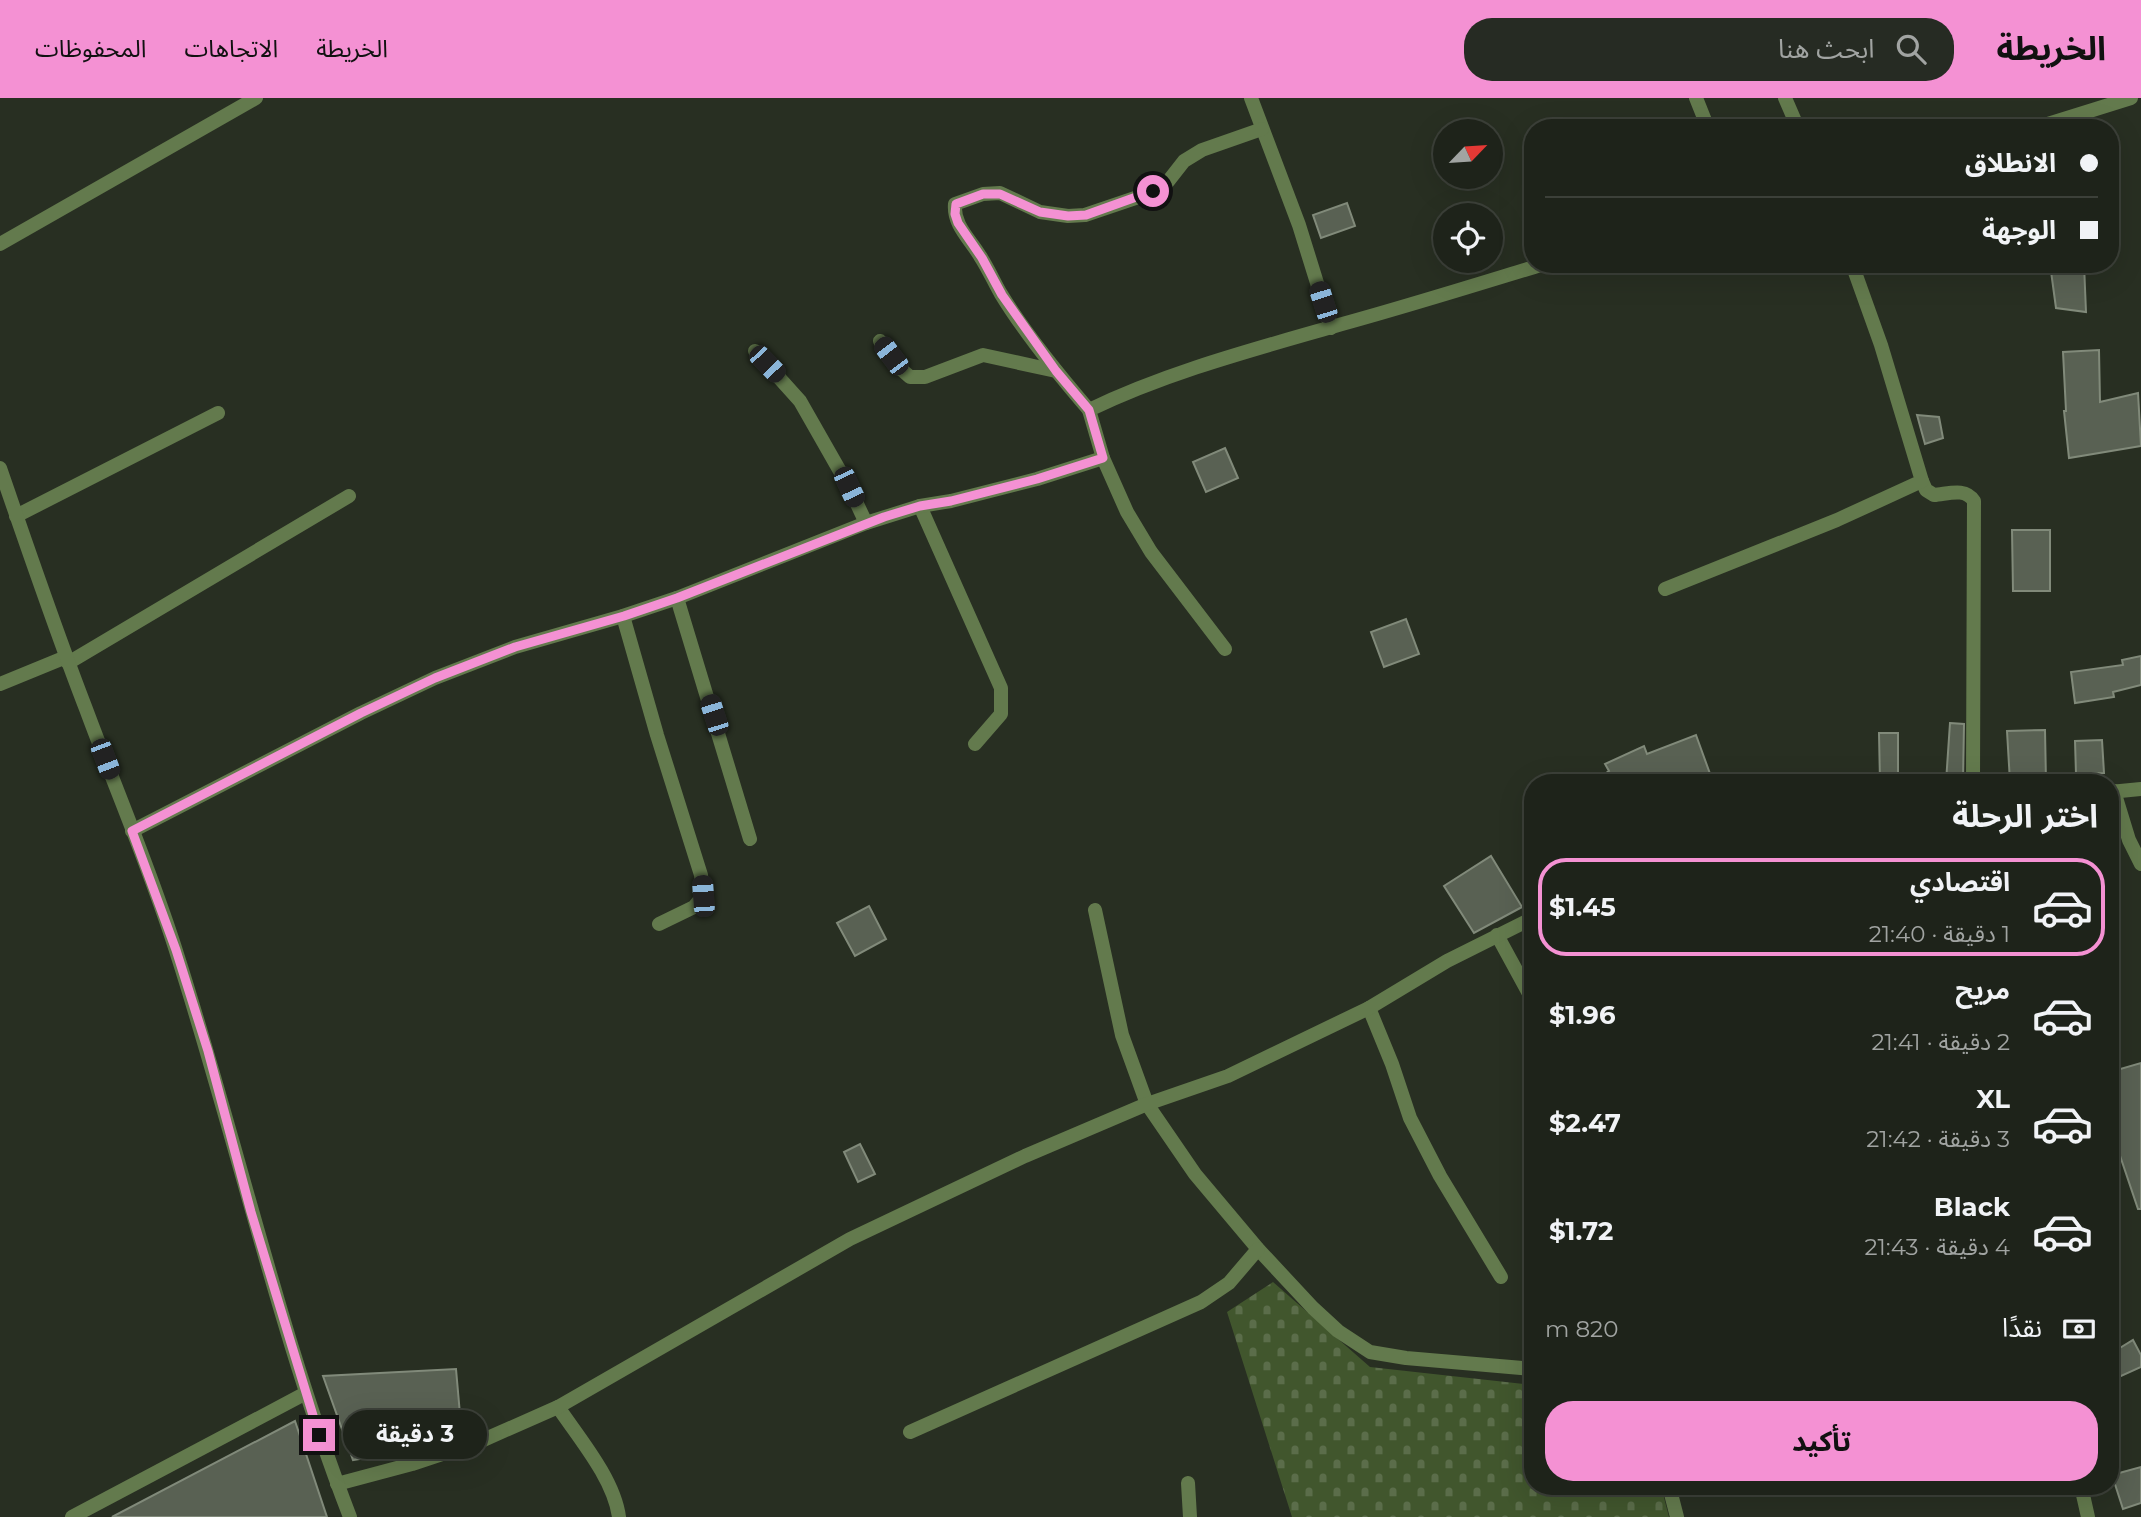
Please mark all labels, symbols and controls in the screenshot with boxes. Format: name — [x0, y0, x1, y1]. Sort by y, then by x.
search box — [1464, 18, 1954, 81]
text: الخريطة — [1996, 28, 2106, 68]
icon: search — [1892, 30, 1930, 68]
text: ابحث هنا — [1778, 33, 1874, 65]
text: المحفوظات — [35, 34, 146, 63]
text: الاتجاهات — [184, 34, 278, 63]
text: الخريطة — [316, 34, 388, 63]
north arrow — [1433, 119, 1503, 189]
map controls — [1433, 119, 1503, 273]
text: الانطلاق — [1965, 147, 2056, 179]
route start — [1137, 175, 1169, 207]
button: locate — [1433, 203, 1503, 273]
text: الوجهة — [1982, 214, 2056, 246]
car — [1307, 279, 1340, 325]
car — [870, 333, 913, 379]
car — [745, 342, 790, 386]
car — [831, 464, 868, 510]
car — [698, 692, 731, 738]
car — [88, 736, 123, 782]
text: اختر الرحلة — [1952, 796, 2098, 835]
text: اقتصادي — [1910, 866, 2010, 898]
car — [692, 874, 715, 918]
icon: car — [2031, 876, 2094, 939]
text: $1.45 — [1549, 891, 1616, 923]
text: 1 دقيقة · 21:40 — [1869, 920, 2010, 948]
text: مريح — [1955, 974, 2010, 1006]
icon: car — [2031, 984, 2094, 1047]
text: $1.96 — [1549, 999, 1615, 1031]
text: 2 دقيقة · 21:41 — [1871, 1028, 2010, 1056]
text: XL — [1976, 1083, 2010, 1115]
icon: car — [2031, 1092, 2094, 1155]
text: $2.47 — [1549, 1107, 1621, 1139]
text: 3 دقيقة · 21:42 — [1866, 1125, 2010, 1153]
text: Black — [1934, 1191, 2010, 1223]
icon: car — [2031, 1200, 2094, 1263]
text: $1.72 — [1549, 1215, 1613, 1247]
text: 4 دقيقة · 21:43 — [1864, 1233, 2010, 1261]
icon: cash — [2060, 1310, 2098, 1348]
text: نقدًا — [2002, 1312, 2042, 1344]
text: 820 m — [1545, 1315, 1618, 1343]
button: تأكيد — [1545, 1401, 2098, 1481]
callout: 3 دقيقة — [344, 1410, 487, 1460]
route end — [303, 1419, 335, 1451]
text: 3 دقيقة — [376, 1420, 454, 1448]

